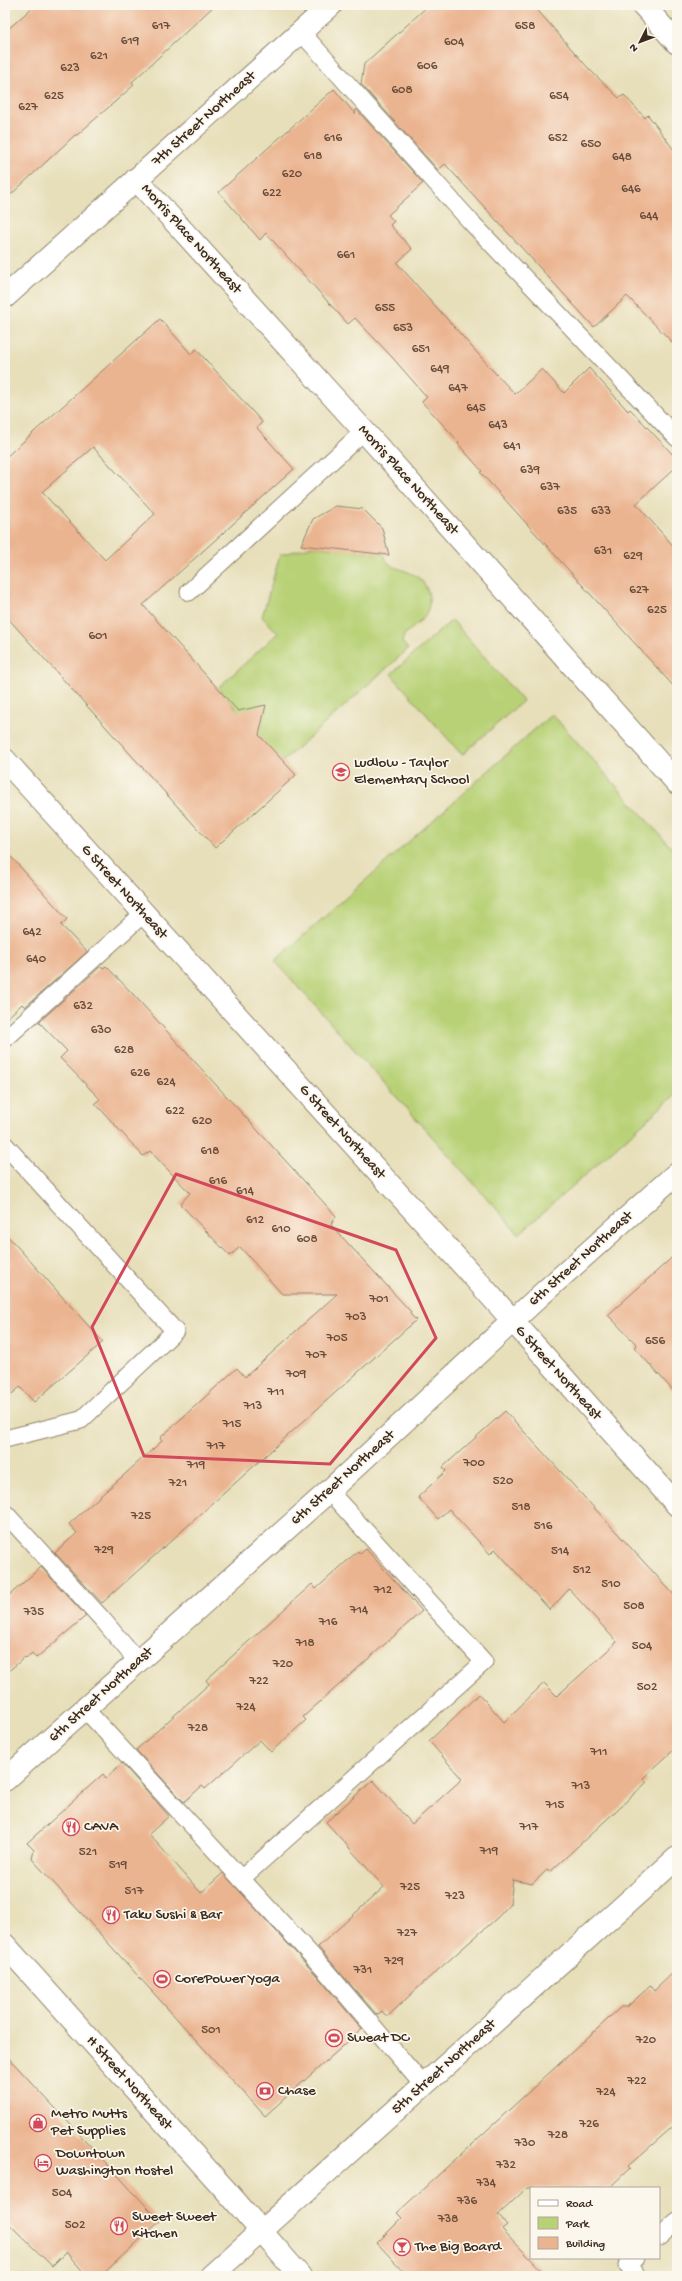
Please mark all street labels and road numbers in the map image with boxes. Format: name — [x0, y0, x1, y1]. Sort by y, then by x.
street label: 7th Street Northeast — [147, 66, 261, 171]
street label: Morris Place Northeast — [137, 180, 247, 299]
street label: Morris Place Northeast — [354, 421, 464, 540]
street label: G Street Northeast — [77, 841, 173, 945]
street label: G Street Northeast — [295, 1081, 391, 1185]
street label: 6th Street Northeast — [525, 1206, 638, 1310]
street label: G Street Northeast — [511, 1322, 607, 1426]
street label: 6th Street Northeast — [287, 1425, 400, 1529]
street label: 6th Street Northeast — [45, 1642, 158, 1746]
street label: 5th Street Northeast — [388, 2014, 501, 2119]
street label: H Street Northeast — [82, 2032, 177, 2135]

